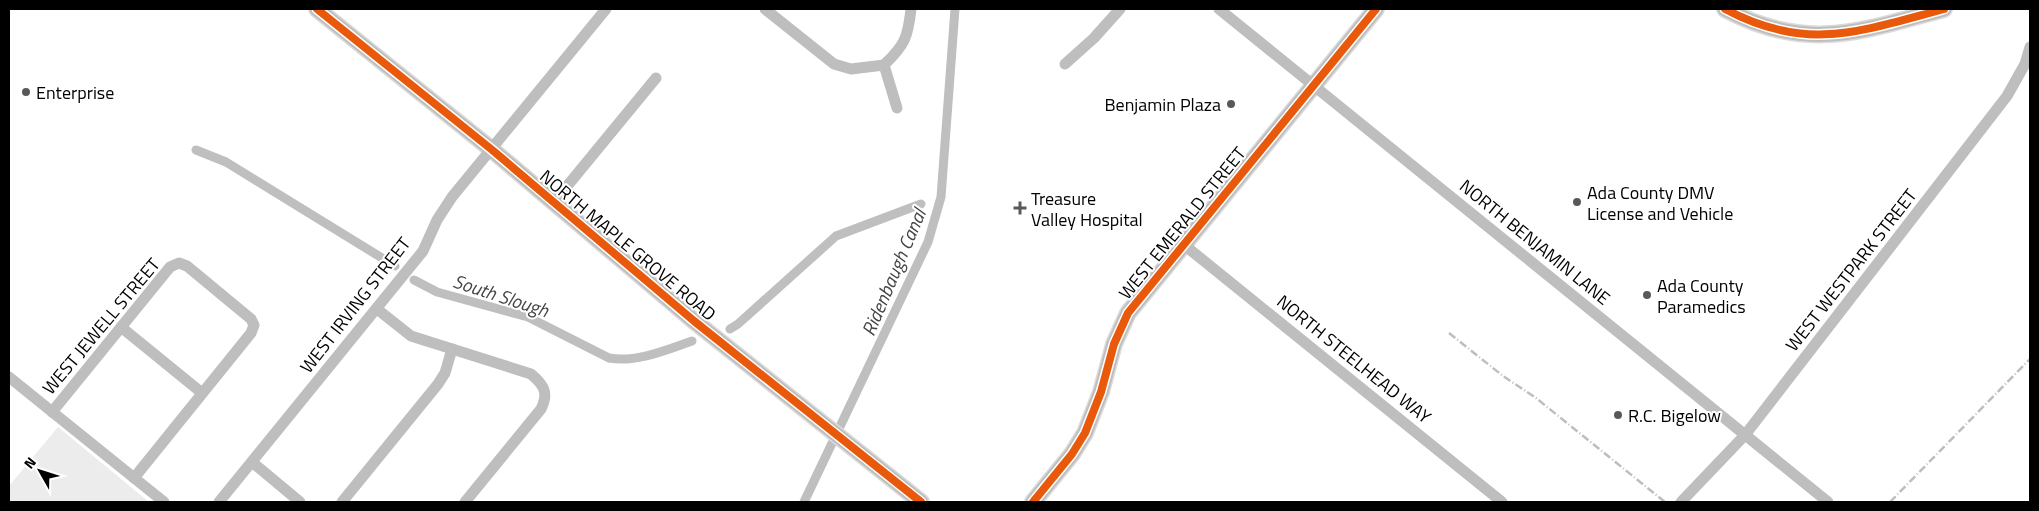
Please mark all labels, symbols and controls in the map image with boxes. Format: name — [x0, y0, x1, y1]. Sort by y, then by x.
place label: Enterprise — [36, 79, 114, 106]
marker: Enterprise — [20, 86, 32, 98]
place label: Benjamin Plaza — [1105, 91, 1221, 118]
marker: Benjamin Plaza — [1225, 98, 1237, 110]
street label: WEST EMERALD STREET — [1112, 140, 1252, 305]
street label: NORTH MAPLE GROVE ROAD — [534, 163, 722, 327]
street label: NORTH BENJAMIN LANE — [1454, 173, 1616, 311]
place label: Ada County DMV License and Vehicle — [1587, 179, 1733, 227]
street label: WEST WESTPARK STREET — [1779, 183, 1924, 357]
place label: Treasure Valley Hospital — [1031, 185, 1143, 233]
marker: Ada County DMV License and Vehicle — [1571, 196, 1583, 208]
marker: Treasure Valley Hospital — [1013, 201, 1027, 215]
water label: Ridenbaugh Canal — [853, 202, 934, 340]
street label: WEST IRVING STREET — [293, 231, 417, 379]
street label: WEST JEWELL STREET — [36, 251, 167, 400]
water label: South Slough — [450, 266, 553, 324]
place label: Ada County Paramedics — [1657, 272, 1746, 320]
street label: NORTH STEELHEAD WAY — [1271, 288, 1437, 430]
marker: Ada County Paramedics — [1641, 289, 1653, 301]
place label: R.C. Bigelow — [1628, 402, 1721, 429]
marker: R.C. Bigelow — [1612, 409, 1624, 421]
north arrow — [15, 446, 65, 496]
text: N — [18, 452, 41, 473]

